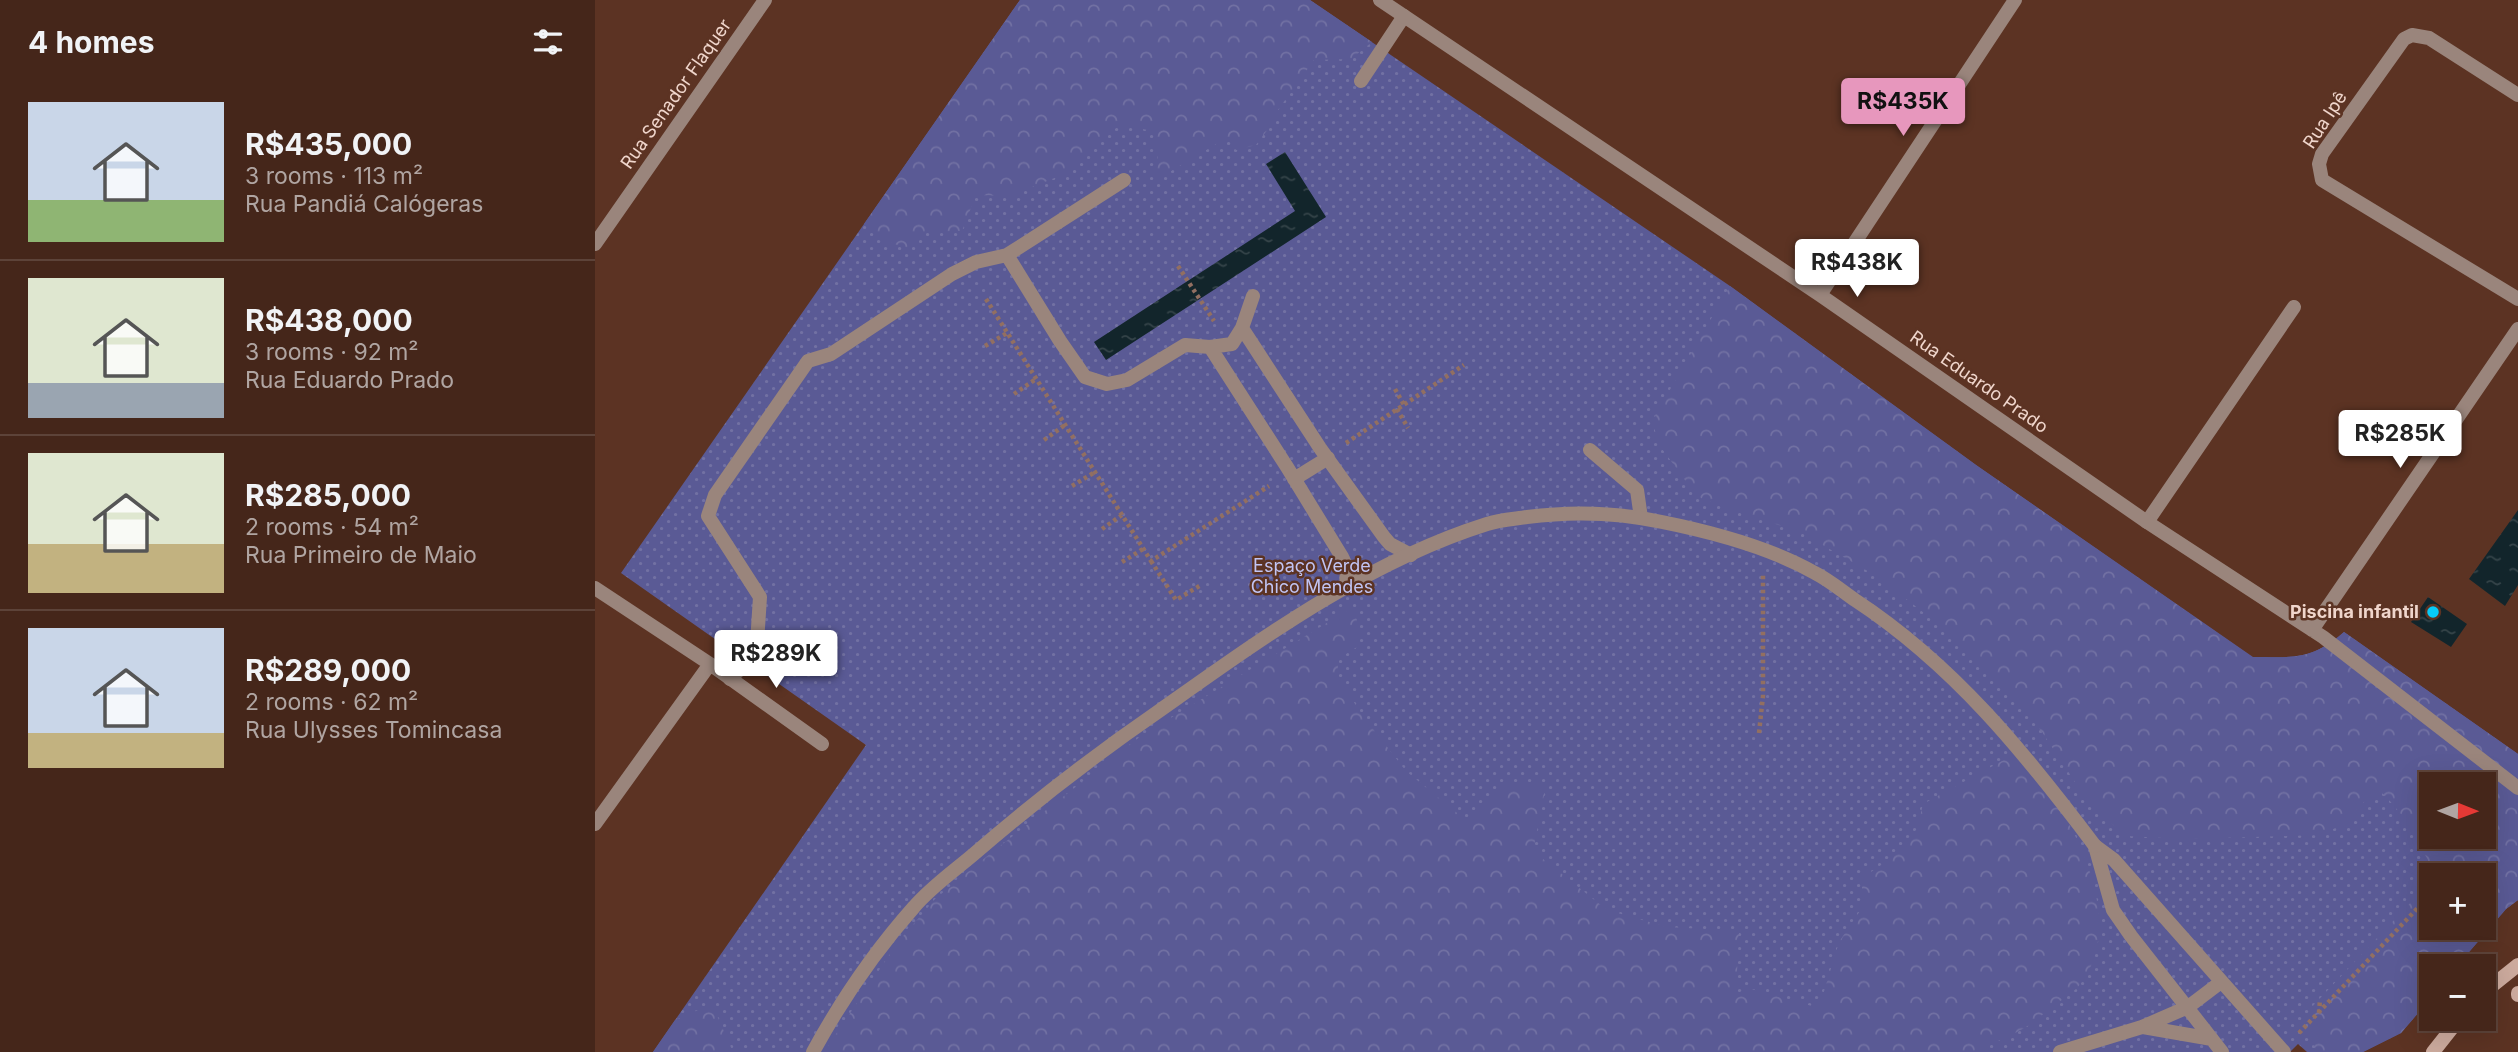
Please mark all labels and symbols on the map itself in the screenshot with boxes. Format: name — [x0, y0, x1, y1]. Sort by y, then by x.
street label: Rua Senador Flaquer — [616, 15, 735, 173]
pin: R$435K — [1846, 78, 1960, 138]
street label: Rua Ipê — [2298, 87, 2351, 152]
pin: R$438K — [1800, 240, 1914, 299]
street label: Rua Eduardo Prado — [1906, 326, 2052, 437]
pin: R$285K — [2343, 410, 2457, 470]
park label: Espaço Verde Chico Mendes — [1251, 555, 1373, 597]
place label: Piscina infantil — [2290, 601, 2419, 622]
marker: Piscina infantil — [2425, 604, 2441, 620]
pin: R$289K — [719, 630, 833, 690]
north arrow — [2419, 772, 2495, 849]

